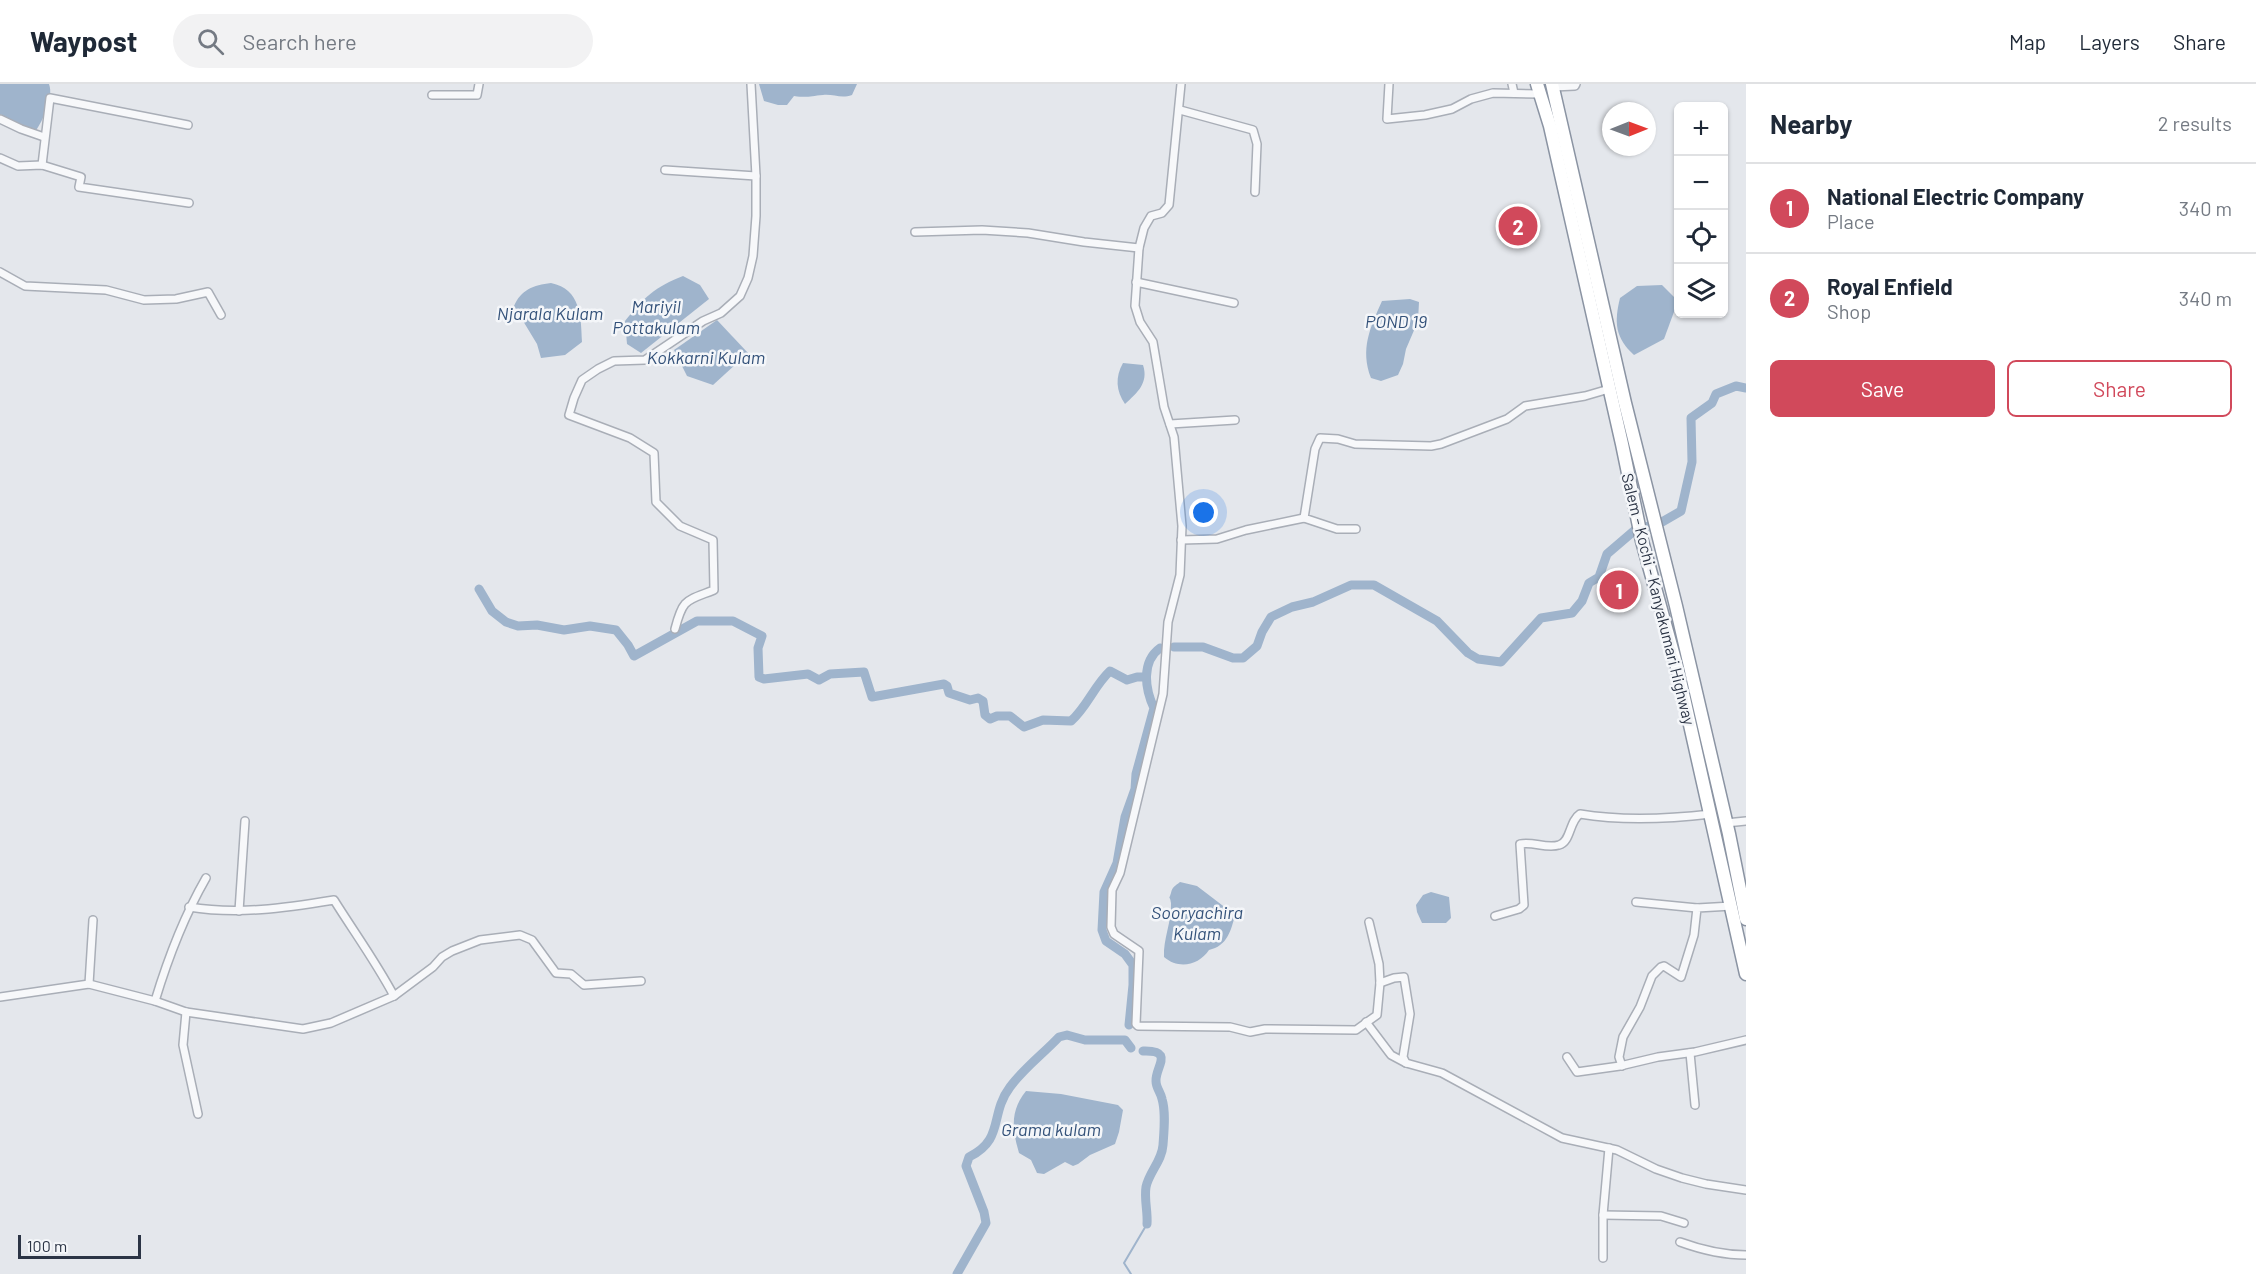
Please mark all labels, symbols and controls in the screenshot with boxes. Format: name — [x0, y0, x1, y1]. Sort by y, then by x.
search box — [173, 14, 593, 68]
text: Waypost — [30, 24, 137, 58]
icon: search — [194, 25, 227, 58]
text: Search here — [242, 28, 357, 54]
text: Map — [2009, 29, 2046, 54]
text: Layers — [2079, 29, 2140, 54]
text: Share — [2173, 29, 2226, 54]
north arrow — [1602, 102, 1656, 156]
map controls — [1674, 102, 1728, 318]
button: + — [1674, 102, 1728, 156]
text: Nearby — [1770, 108, 1852, 139]
text: 2 results — [2158, 111, 2232, 135]
button: − — [1674, 156, 1728, 210]
text: National Electric Company — [1827, 183, 2084, 209]
text: 1 — [1786, 196, 1793, 220]
text: 340 m — [2179, 196, 2232, 220]
pin: 2 — [1498, 204, 1538, 248]
text: Place — [1827, 209, 1875, 233]
button: locate — [1674, 210, 1728, 264]
button: layers — [1674, 264, 1728, 318]
text: Royal Enfield — [1827, 273, 1953, 299]
text: 2 — [1784, 286, 1795, 310]
text: 340 m — [2179, 286, 2232, 310]
water label: Mariyil Pottakulam — [612, 295, 700, 338]
text: Shop — [1827, 299, 1871, 323]
water label: Njarala Kulam — [497, 302, 603, 324]
water label: POND 19 — [1365, 310, 1427, 332]
water label: Kokkarni Kulam — [647, 346, 765, 368]
button: Save — [1770, 360, 1995, 417]
button: Share — [2007, 360, 2232, 417]
street label: Salem - Kochi - Kanyakumari Highway — [1618, 471, 1700, 728]
your location — [1189, 498, 1218, 527]
pin: 1 — [1600, 568, 1638, 612]
water label: Sooryachira Kulam — [1151, 901, 1243, 944]
water label: Grama kulam — [1001, 1118, 1101, 1140]
scale bar — [18, 1232, 141, 1260]
text: 100 m — [27, 1236, 67, 1255]

